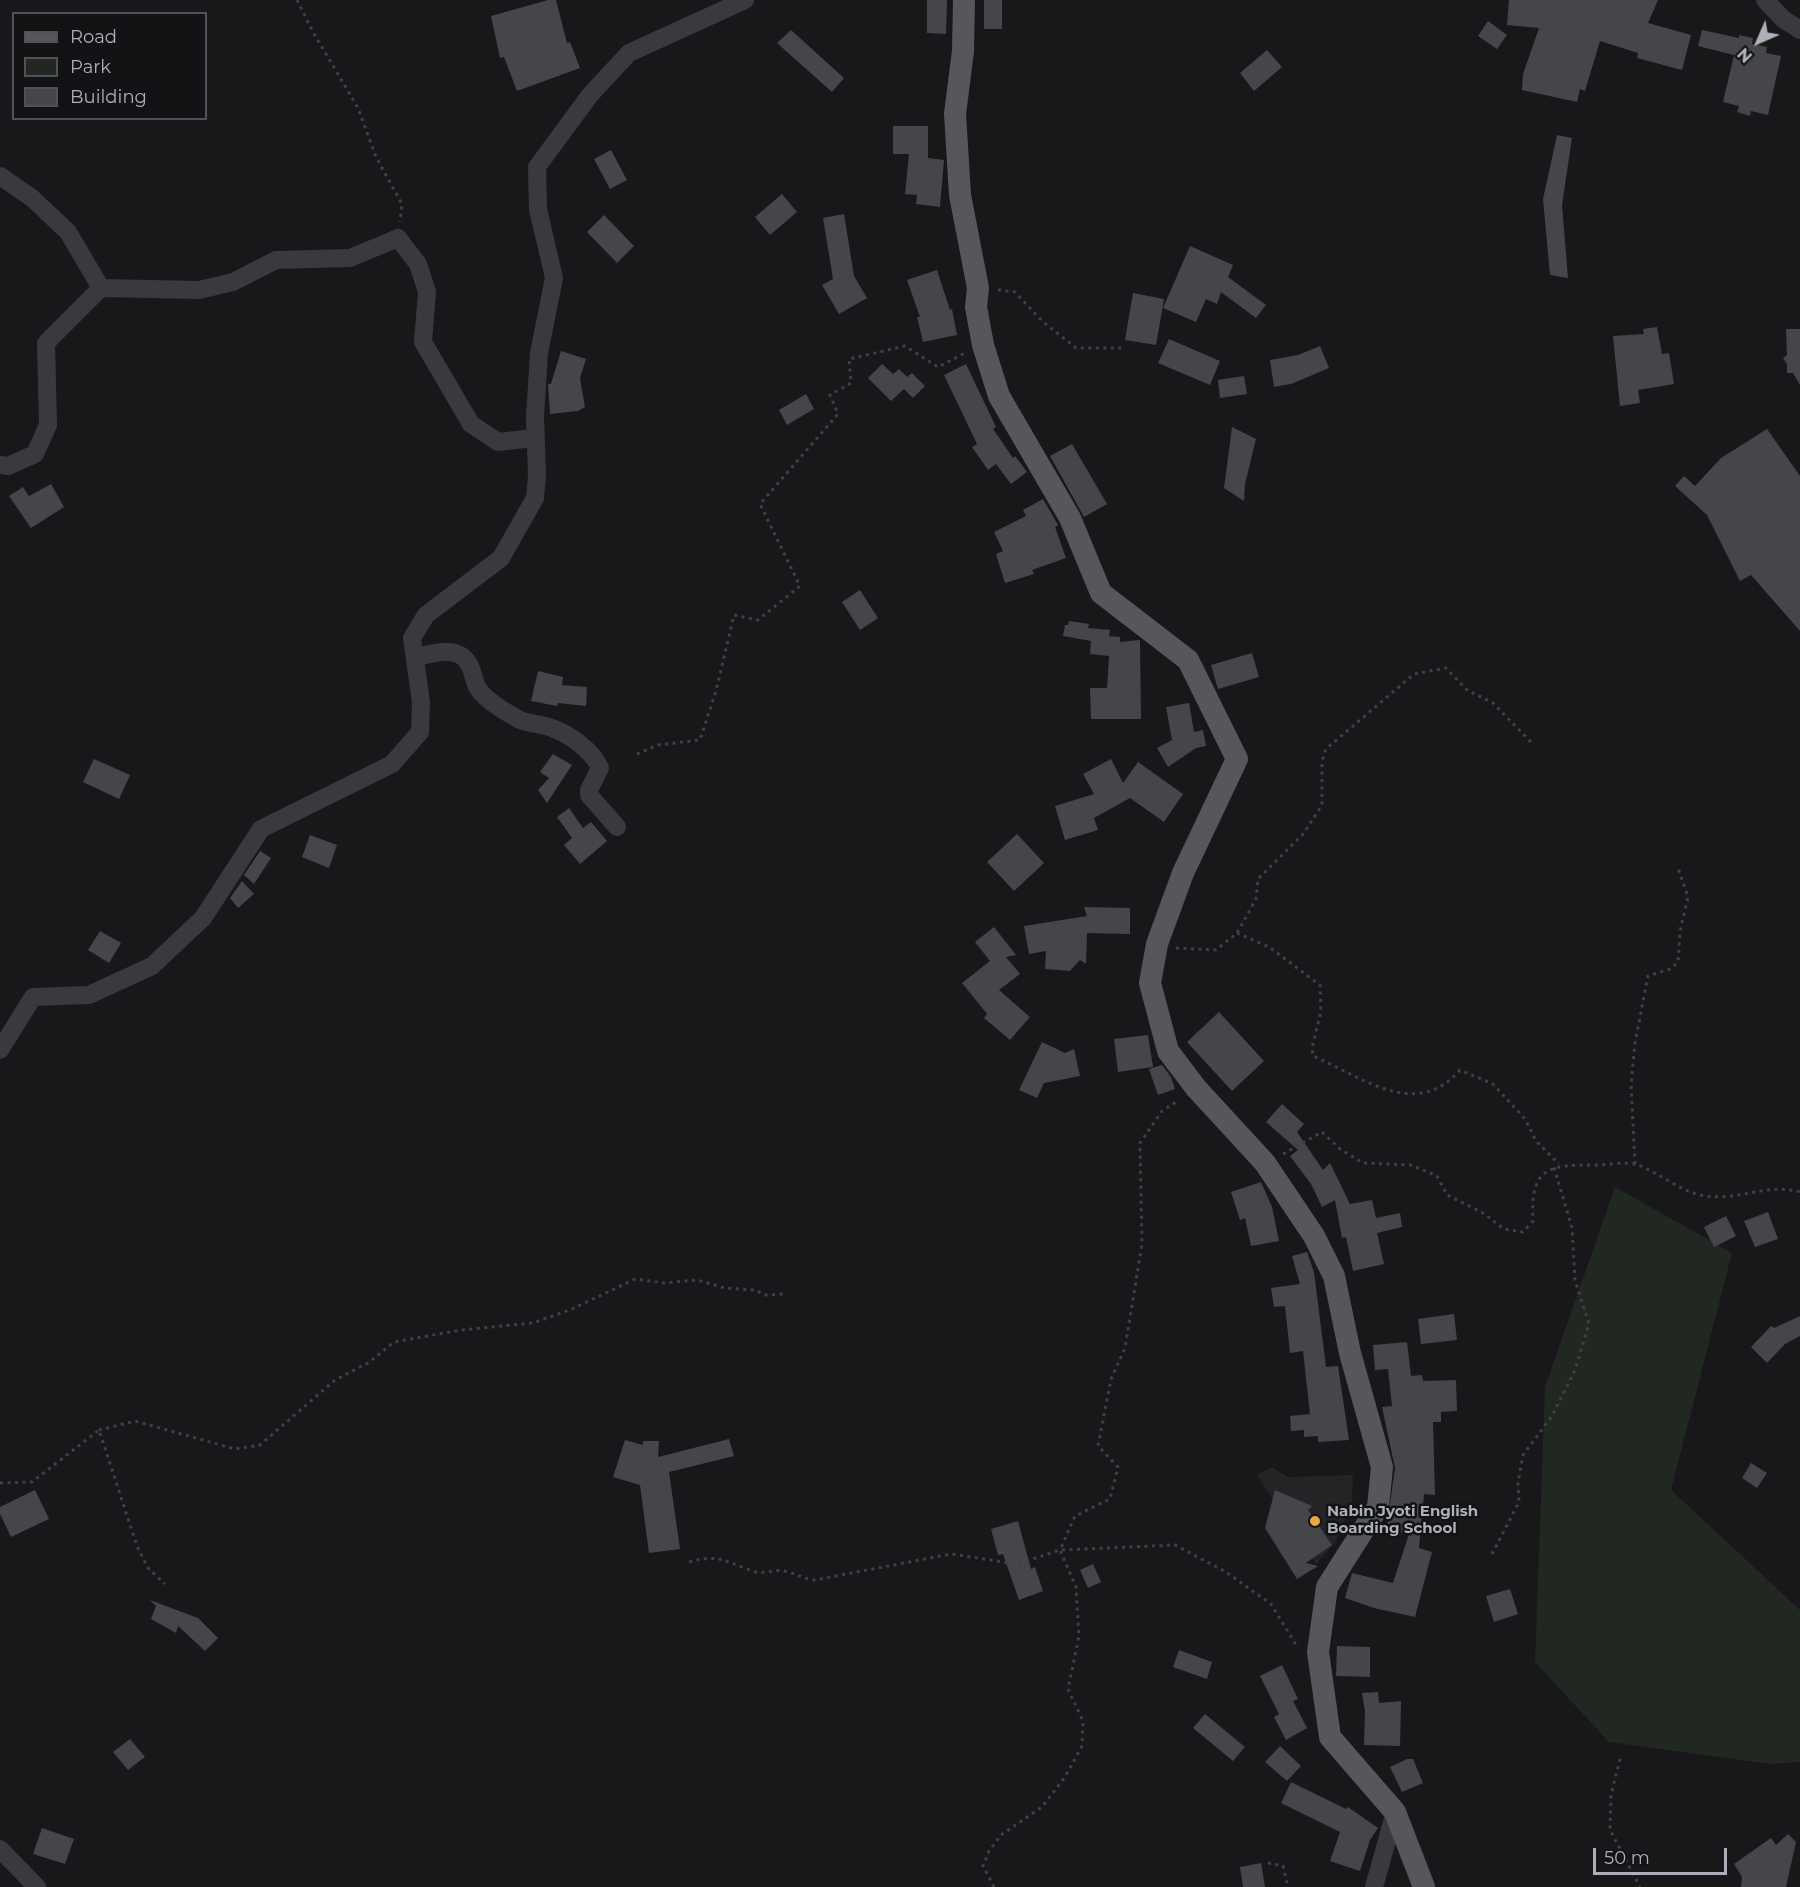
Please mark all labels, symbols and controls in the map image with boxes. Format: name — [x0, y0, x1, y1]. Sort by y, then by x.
legend — [12, 12, 207, 120]
north arrow — [1728, 12, 1788, 72]
text: Road — [70, 26, 117, 48]
text: N — [1734, 44, 1756, 66]
text: Park — [70, 56, 111, 78]
text: Building — [70, 86, 147, 108]
place label: Nabin Jyoti English Boarding School — [1327, 1503, 1478, 1538]
marker: Nabin Jyoti English Boarding School — [1308, 1514, 1322, 1528]
scale bar — [1596, 1836, 1730, 1874]
text: 50 m — [1604, 1847, 1650, 1869]

